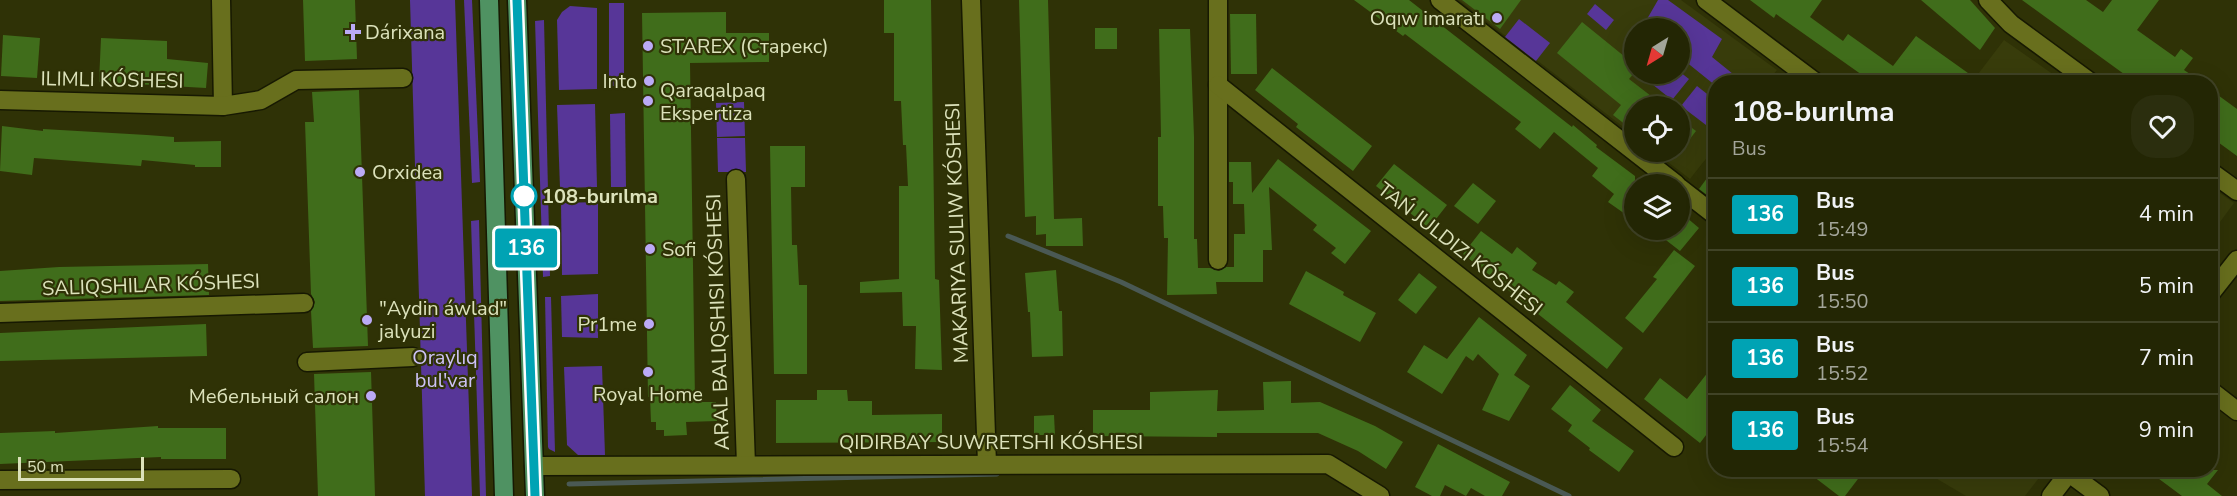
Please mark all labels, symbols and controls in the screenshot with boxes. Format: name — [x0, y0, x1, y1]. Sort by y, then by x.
place label: Oqıw imaratı — [1370, 5, 1485, 32]
marker: Oqıw imaratı — [1490, 11, 1504, 25]
north arrow — [1624, 18, 1690, 84]
map controls — [1624, 18, 1690, 240]
place label: Dárixana — [365, 19, 445, 46]
marker: Dárixana — [346, 25, 360, 39]
place label: STAREX (Старекс) — [660, 33, 829, 60]
marker: STAREX (Старекс) — [641, 39, 655, 53]
street label: ILIMLI KÓSHESI — [40, 65, 184, 95]
place label: Into — [603, 68, 637, 95]
marker: Into — [642, 74, 656, 88]
place label: Qaraqalpaq Ekspertiza — [660, 77, 766, 127]
text: 108-burılma — [1732, 93, 1895, 131]
marker: Qaraqalpaq Ekspertiza — [641, 94, 655, 108]
button: heart — [2131, 95, 2194, 158]
button: locate — [1624, 96, 1690, 162]
street label: MAKARIYA SULIW KÓSHESI — [939, 102, 975, 364]
text: Bus — [1732, 135, 1766, 162]
place label: Orxidea — [372, 159, 443, 186]
marker: Orxidea — [353, 165, 367, 179]
button: layers — [1624, 174, 1690, 240]
street label: TAŃ JULDIZI KÓSHESI — [1372, 176, 1548, 322]
marker: 108-burılma — [511, 183, 537, 209]
place label: 108-burılma — [542, 183, 658, 210]
text: Bus — [1816, 186, 1855, 216]
street label: ARAL BALIQSHISI KÓSHESI — [700, 193, 736, 451]
text: 4 min — [2139, 199, 2194, 229]
text: 136 — [1746, 200, 1784, 228]
text: 15:49 — [1816, 216, 1869, 243]
line badge: 136 — [492, 228, 560, 268]
text: 136 — [507, 234, 545, 262]
place label: Sofi — [662, 236, 697, 263]
marker: Sofi — [643, 242, 657, 256]
text: Bus — [1816, 258, 1855, 288]
street label: SALIQSHILAR KÓSHESI — [42, 268, 260, 302]
text: 5 min — [2139, 271, 2194, 301]
text: 136 — [1746, 272, 1784, 300]
text: 15:50 — [1816, 288, 1869, 315]
place label: "Aydin áwlad" jalyuzi — [377, 295, 507, 345]
place label: Pr1me — [578, 311, 637, 338]
marker: "Aydin áwlad" jalyuzi — [360, 313, 374, 327]
marker: Pr1me — [642, 317, 656, 331]
text: Bus — [1816, 330, 1855, 360]
text: 7 min — [2139, 343, 2194, 373]
park label: Oraylıq bul'var — [412, 344, 478, 394]
text: 136 — [1746, 344, 1784, 372]
text: 15:52 — [1816, 360, 1869, 387]
marker: Royal Home — [641, 365, 655, 379]
place label: Royal Home — [593, 381, 703, 408]
place label: Мебельный салон — [189, 383, 359, 410]
marker: Мебельный салон — [364, 389, 378, 403]
text: Bus — [1816, 402, 1855, 432]
text: 9 min — [2139, 415, 2194, 445]
text: 136 — [1746, 416, 1784, 444]
street label: QIDIRBAY SUWRETSHI KÓSHESI — [839, 429, 1143, 456]
text: 15:54 — [1816, 432, 1869, 459]
scale bar — [18, 454, 144, 482]
text: 50 m — [27, 456, 64, 478]

